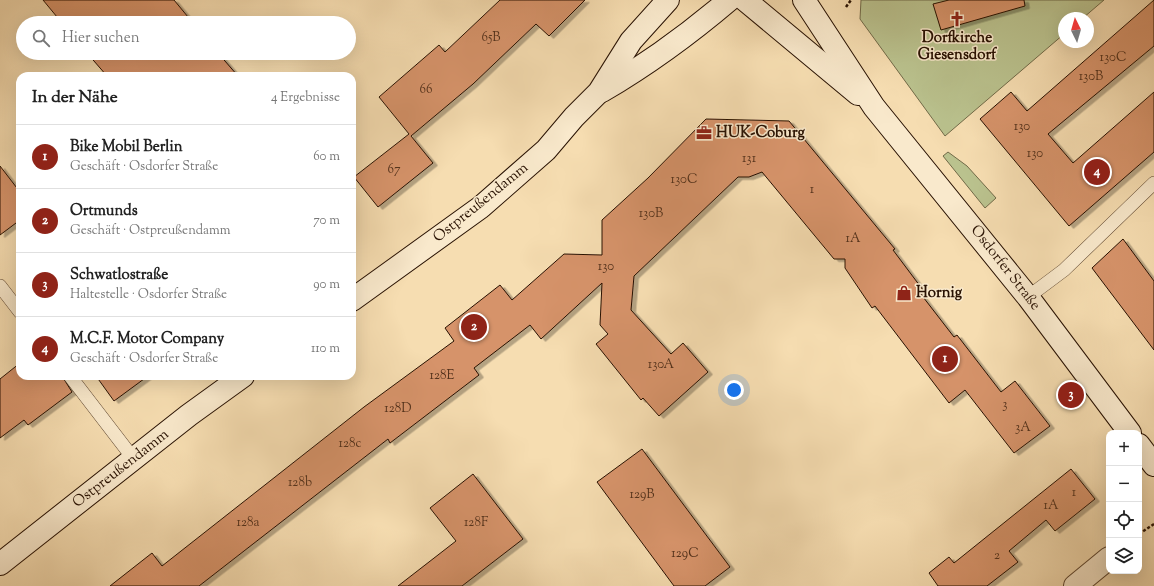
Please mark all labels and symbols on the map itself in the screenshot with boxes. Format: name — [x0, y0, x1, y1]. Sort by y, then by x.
church icon: Dorfkirche Giesensdorf — [948, 10, 966, 28]
north arrow — [1058, 12, 1094, 48]
place label: Dorfkirche Giesensdorf — [918, 28, 998, 66]
house number: 65B — [481, 29, 501, 47]
house number: 130C — [1100, 49, 1126, 67]
house number: 130B — [1079, 68, 1103, 86]
house number: 66 — [420, 81, 432, 99]
house number: 130 — [1014, 118, 1030, 136]
place label: HUK-Coburg — [716, 123, 806, 144]
office icon: HUK-Coburg — [695, 124, 713, 142]
house number: 130 — [1027, 145, 1043, 163]
house number: 131 — [742, 150, 757, 168]
pin: 4 — [1084, 157, 1110, 187]
street label: Ostpreußendamm — [429, 158, 534, 248]
house number: 67 — [388, 161, 401, 179]
house number: 130C — [671, 171, 697, 189]
house number: 1 — [810, 181, 815, 199]
house number: 130B — [639, 205, 663, 223]
street label: Osdorfer Straße — [965, 221, 1045, 315]
house number: 1A — [846, 230, 861, 248]
house number: 130 — [598, 258, 614, 276]
place label: Hornig — [916, 283, 963, 304]
shop icon: Hornig — [895, 284, 913, 302]
pin: 2 — [461, 312, 487, 342]
pin: 1 — [932, 344, 958, 374]
house number: 130A — [648, 356, 675, 374]
house number: 128E — [430, 367, 455, 385]
your location — [724, 380, 744, 400]
pin: 3 — [1058, 380, 1084, 410]
house number: 3 — [1002, 396, 1008, 414]
house number: 128D — [384, 400, 412, 418]
house number: 3A — [1015, 419, 1031, 437]
street label: Ostpreußendamm — [68, 424, 174, 513]
house number: 128c — [339, 435, 362, 453]
house number: 128b — [288, 474, 312, 492]
house number: 1 — [1072, 484, 1077, 502]
house number: 129B — [629, 486, 655, 504]
house number: 1A — [1044, 497, 1059, 515]
house number: 128a — [237, 514, 260, 532]
house number: 128F — [464, 514, 488, 532]
house number: 129C — [671, 545, 699, 563]
house number: 2 — [994, 547, 1000, 565]

